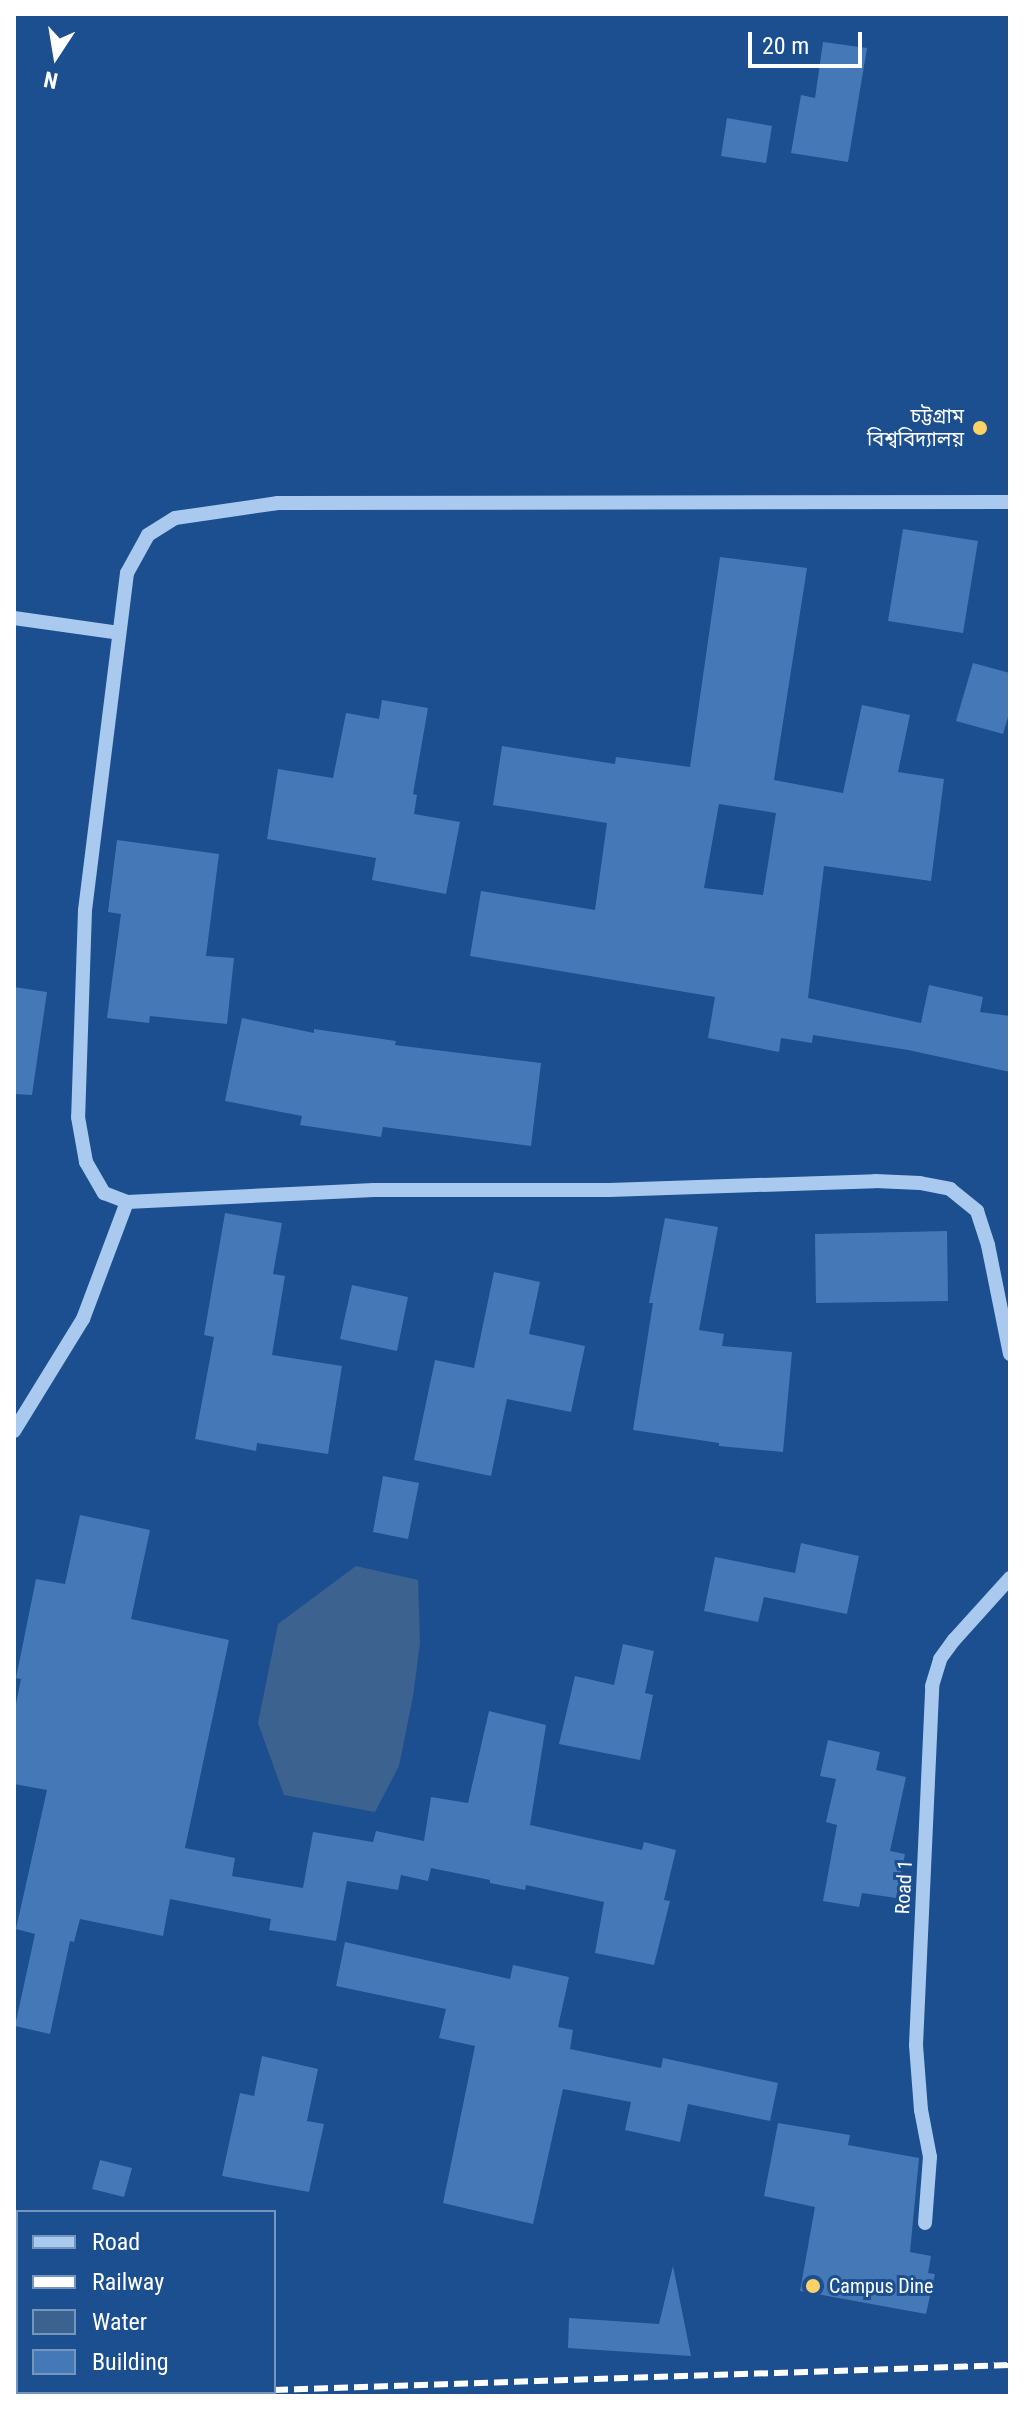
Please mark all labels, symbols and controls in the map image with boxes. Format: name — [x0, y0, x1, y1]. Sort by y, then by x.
north arrow — [16, 16, 96, 96]
scale bar — [752, 16, 866, 66]
text: 20 m — [762, 32, 809, 60]
text: N — [42, 66, 60, 94]
place label: চট্টগ্রাম বিশ্ববিদ্যালয় — [867, 404, 964, 451]
marker: চট্টগ্রাম বিশ্ববিদ্যালয় — [971, 419, 989, 437]
street label: Road 1 — [891, 1859, 917, 1915]
legend — [16, 2210, 276, 2394]
text: Road — [92, 2228, 140, 2256]
text: Railway — [92, 2268, 164, 2296]
place label: Campus Dine — [829, 2274, 933, 2298]
marker: Campus Dine — [804, 2277, 822, 2295]
text: Water — [92, 2308, 147, 2336]
text: Building — [92, 2348, 169, 2376]

